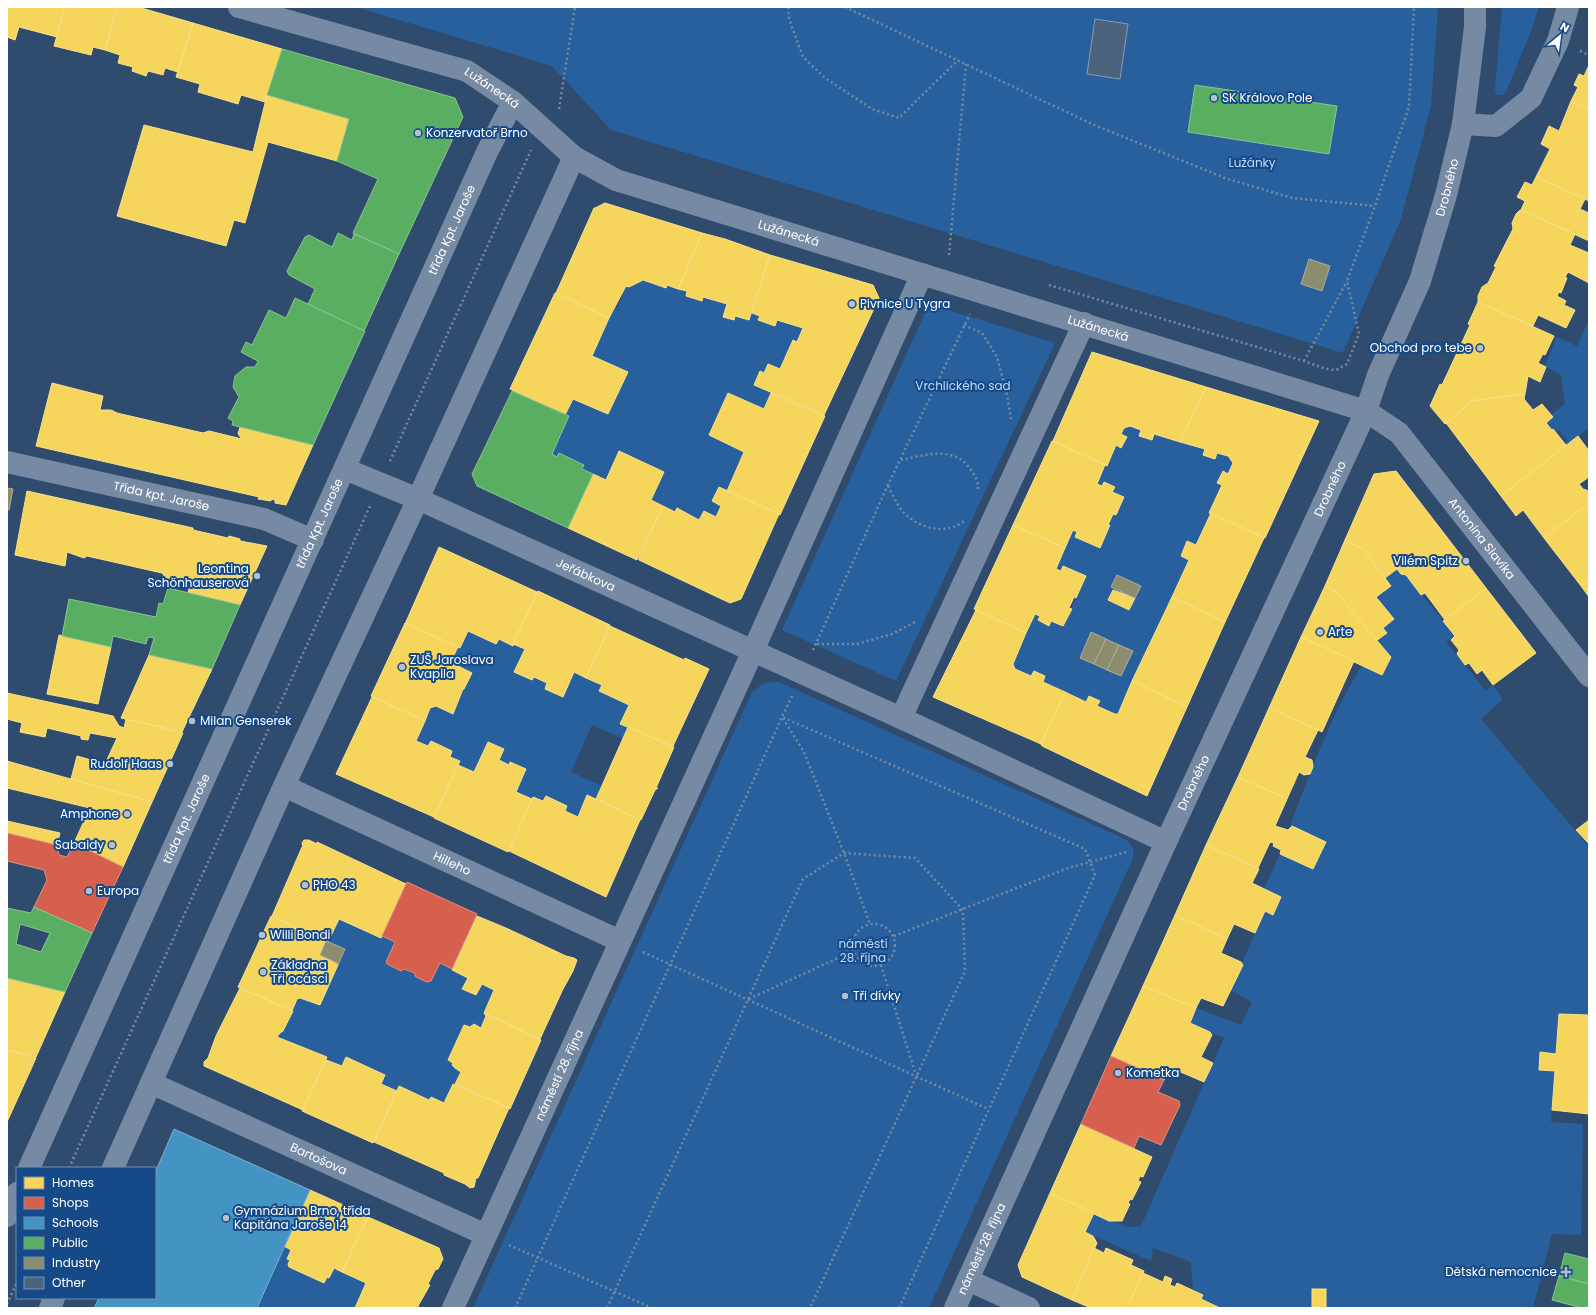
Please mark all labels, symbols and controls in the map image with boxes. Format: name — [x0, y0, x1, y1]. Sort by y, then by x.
north arrow — [1540, 16, 1580, 56]
text: N — [1557, 18, 1572, 36]
street label: Lužánecká — [461, 63, 524, 112]
place label: SK Královo Pole — [1222, 89, 1312, 106]
marker: SK Královo Pole — [1209, 93, 1219, 103]
place label: Konzervatoř Brno — [426, 124, 528, 141]
marker: Konzervatoř Brno — [413, 128, 423, 138]
park label: Lužánky — [1228, 154, 1276, 171]
street label: Drobného — [1431, 156, 1463, 218]
street label: třída Kpt. Jaroše — [424, 182, 479, 277]
street label: Lužánecká — [756, 215, 822, 250]
place label: Pivnice U Tygra — [860, 295, 950, 312]
marker: Pivnice U Tygra — [847, 299, 857, 309]
street label: Lužánecká — [1066, 311, 1131, 346]
place label: Obchod pro tebe — [1370, 339, 1472, 356]
marker: Obchod pro tebe — [1475, 343, 1485, 353]
park label: Vrchlického sad — [915, 377, 1011, 394]
street label: Drobného — [1309, 458, 1350, 519]
street label: třída Kpt. Jaroše — [291, 475, 347, 571]
street label: Třída kpt. Jaroše — [112, 477, 211, 515]
street label: Antonína Slavíka — [1445, 494, 1519, 583]
place label: Vilém Spitz — [1393, 552, 1458, 569]
street label: Jeřábkova — [554, 554, 618, 595]
marker: Vilém Spitz — [1461, 556, 1471, 566]
place label: Leontina Schönhauserová — [147, 560, 249, 591]
marker: Leontina Schönhauserová — [252, 571, 262, 581]
place label: Arte — [1328, 623, 1352, 640]
marker: Arte — [1315, 627, 1325, 637]
place label: ZUŠ Jaroslava Kvapila — [410, 651, 494, 682]
marker: ZUŠ Jaroslava Kvapila — [397, 662, 407, 672]
place label: Milan Genserek — [200, 712, 292, 729]
marker: Milan Genserek — [187, 716, 197, 726]
street label: Drobného — [1173, 752, 1213, 813]
place label: Rudolf Haas — [90, 755, 162, 772]
marker: Rudolf Haas — [165, 759, 175, 769]
street label: třída Kpt. Jaroše — [158, 771, 214, 866]
place label: Amphone — [60, 805, 119, 822]
marker: Amphone — [122, 809, 132, 819]
place label: Sabaidy — [55, 836, 104, 853]
marker: Sabaidy — [107, 840, 117, 850]
street label: Hilleho — [430, 847, 474, 879]
place label: PHO 43 — [313, 876, 356, 893]
marker: PHO 43 — [300, 880, 310, 890]
place label: Europa — [97, 882, 139, 899]
marker: Europa — [84, 886, 94, 896]
place label: Willi Bondi — [270, 926, 331, 943]
marker: Willi Bondi — [257, 930, 267, 940]
park label: náměstí 28. října — [838, 935, 888, 966]
place label: Základna Tři ocásci — [271, 956, 328, 987]
marker: Základna Tři ocásci — [258, 967, 268, 977]
place label: Tři dívky — [853, 987, 901, 1004]
marker: Tři dívky — [840, 991, 850, 1001]
street label: náměstí 28. října — [531, 1026, 587, 1123]
place label: Kometka — [1126, 1064, 1179, 1081]
marker: Kometka — [1113, 1068, 1123, 1078]
street label: Bartošova — [288, 1138, 350, 1179]
legend — [16, 1167, 156, 1299]
text: Homes — [52, 1174, 94, 1191]
text: Shops — [52, 1194, 89, 1211]
street label: náměstí 28. října — [953, 1200, 1010, 1297]
place label: Gymnázium Brno, třída Kapitána Jaroše 14 — [234, 1202, 371, 1233]
marker: Gymnázium Brno, třída Kapitána Jaroše 14 — [221, 1213, 231, 1223]
text: Schools — [52, 1214, 99, 1231]
text: Public — [52, 1234, 88, 1251]
text: Industry — [52, 1254, 101, 1271]
place label: Dětská nemocnice — [1445, 1263, 1557, 1280]
marker: Dětská nemocnice — [1560, 1266, 1572, 1278]
text: Other — [52, 1274, 86, 1291]

